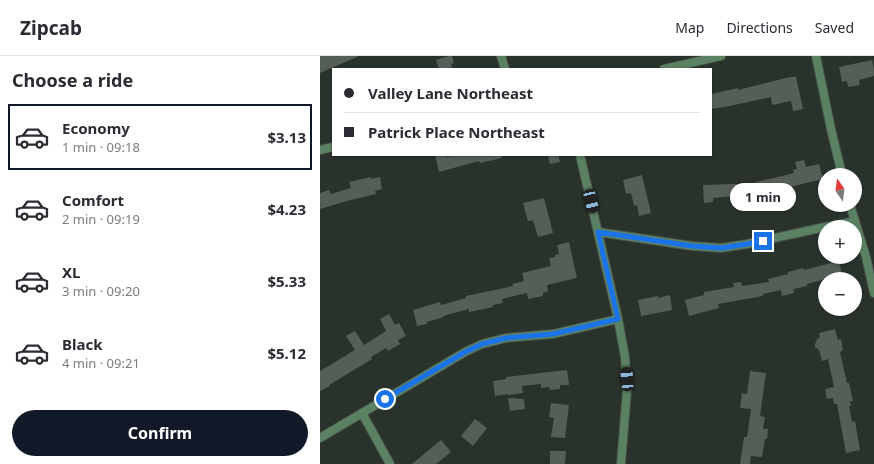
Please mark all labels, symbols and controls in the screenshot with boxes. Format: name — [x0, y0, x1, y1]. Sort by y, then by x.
text: Zipcab — [20, 15, 82, 41]
text: Map — [675, 18, 704, 37]
text: Directions — [726, 18, 793, 37]
text: Saved — [815, 18, 854, 37]
text: Choose a ride — [12, 68, 133, 92]
text: Valley Lane Northeast — [368, 83, 533, 103]
text: Economy — [62, 118, 130, 138]
icon: car — [14, 119, 50, 155]
text: Patrick Place Northeast — [368, 122, 545, 142]
text: $3.13 — [267, 127, 306, 147]
text: 1 min · 09:18 — [62, 138, 140, 156]
north arrow — [818, 168, 862, 212]
map controls — [818, 168, 862, 316]
callout: 1 min — [730, 183, 796, 211]
car — [582, 188, 600, 214]
text: 1 min — [745, 188, 781, 206]
text: Comfort — [62, 190, 124, 210]
icon: car — [14, 191, 50, 227]
text: $4.23 — [267, 199, 306, 219]
text: 2 min · 09:19 — [62, 210, 140, 228]
button: + — [818, 220, 862, 264]
route end — [754, 232, 772, 250]
text: XL — [62, 262, 80, 282]
icon: car — [14, 263, 50, 299]
text: $5.33 — [267, 271, 306, 291]
button: − — [818, 272, 862, 316]
text: 3 min · 09:20 — [62, 282, 140, 300]
text: Black — [62, 334, 102, 354]
icon: car — [14, 335, 50, 371]
text: $5.12 — [267, 343, 306, 363]
text: 4 min · 09:21 — [62, 354, 140, 372]
car — [620, 367, 634, 391]
route start — [376, 390, 394, 408]
button: Confirm — [12, 410, 308, 456]

